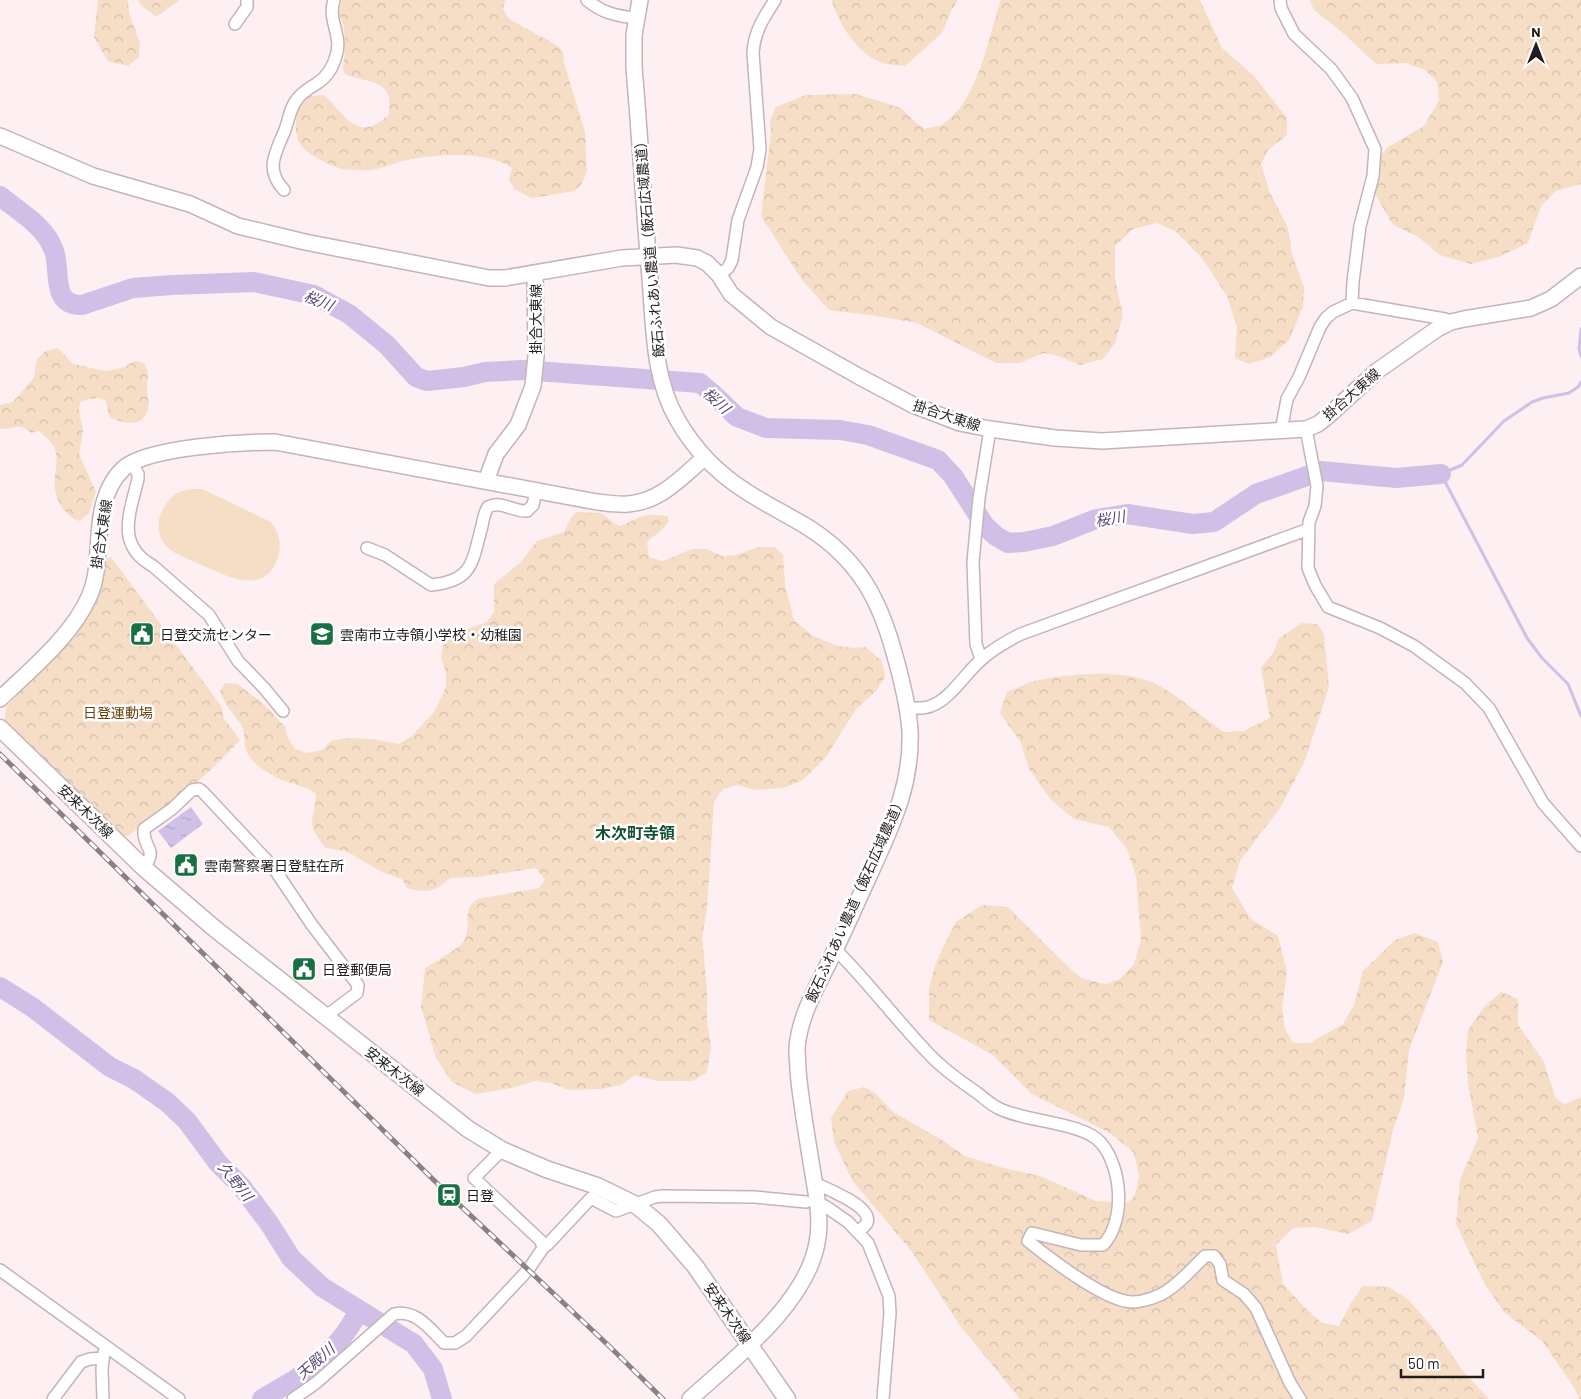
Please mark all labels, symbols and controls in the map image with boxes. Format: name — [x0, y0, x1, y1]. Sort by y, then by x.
north arrow — [1511, 20, 1561, 70]
text: N — [1531, 23, 1541, 40]
street label: 飯石ふれあい農道（飯石広域農道） — [631, 134, 667, 358]
street label: 掛合大東線 — [527, 284, 544, 354]
water label: 桜川 — [302, 286, 338, 315]
street label: 掛合大東線 — [1319, 365, 1383, 423]
water label: 桜川 — [700, 383, 736, 418]
street label: 掛合大東線 — [911, 396, 983, 434]
street label: 掛合大東線 — [87, 498, 115, 570]
water label: 桜川 — [1094, 506, 1128, 529]
public building icon: 日登交流センター — [129, 621, 155, 647]
school or university icon: 雲南市立寺領小学校・幼稚園 — [309, 621, 335, 647]
place label: 日登交流センター — [160, 626, 272, 643]
place label: 雲南市立寺領小学校・幼稚園 — [340, 626, 522, 643]
park label: 日登運動場 — [83, 704, 153, 721]
street label: 安来木次線 — [55, 781, 117, 841]
street label: 飯石ふれあい農道（飯石広域農道） — [802, 793, 908, 1005]
district label: 木次町寺領 — [595, 823, 675, 842]
public building icon: 雲南警察署日登駐在所 — [173, 852, 199, 878]
place label: 雲南警察署日登駐在所 — [204, 857, 344, 874]
public building icon: 日登郵便局 — [291, 956, 317, 982]
place label: 日登郵便局 — [322, 961, 392, 978]
street label: 安来木次線 — [362, 1043, 428, 1099]
water label: 久野川 — [215, 1158, 258, 1206]
station icon: 日登 — [436, 1182, 462, 1208]
place label: 日登 — [466, 1187, 494, 1204]
street label: 安来木次線 — [701, 1279, 755, 1347]
water label: 天殿川 — [292, 1338, 339, 1383]
scale bar — [1401, 1346, 1484, 1378]
text: 50 m — [1408, 1354, 1440, 1372]

